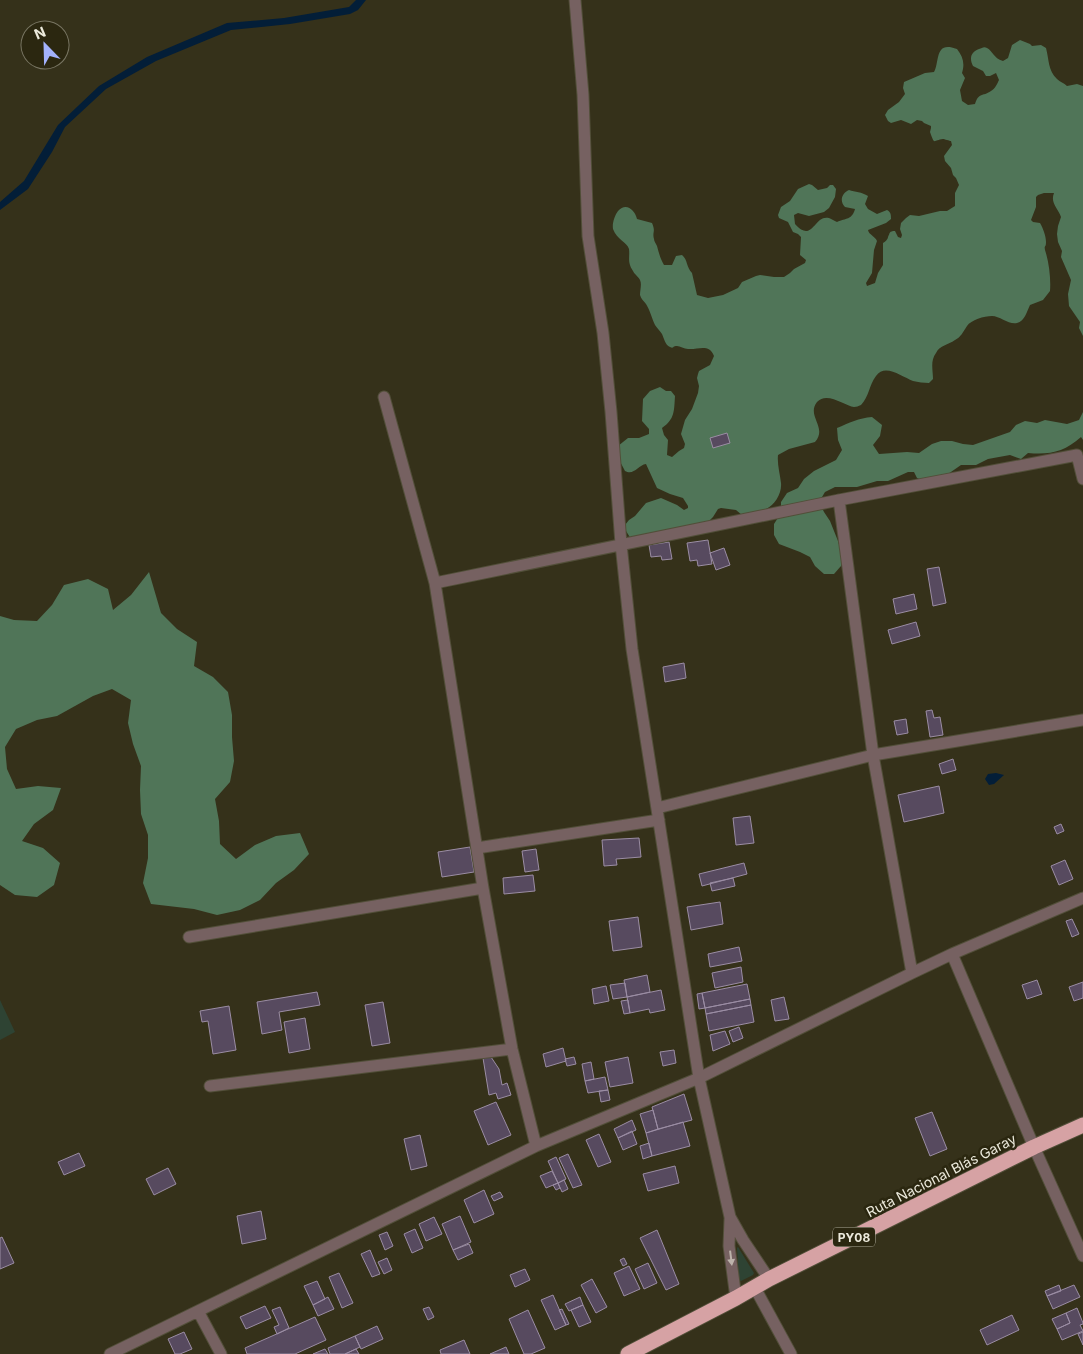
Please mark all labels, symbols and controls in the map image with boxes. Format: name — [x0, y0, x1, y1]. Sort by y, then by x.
north arrow — [20, 20, 70, 70]
text: N — [31, 23, 48, 42]
street label: Ruta Nacional Blás Garay — [863, 1130, 1019, 1220]
road number: PY08 — [833, 1228, 875, 1246]
one-way arrow — [727, 1250, 735, 1266]

